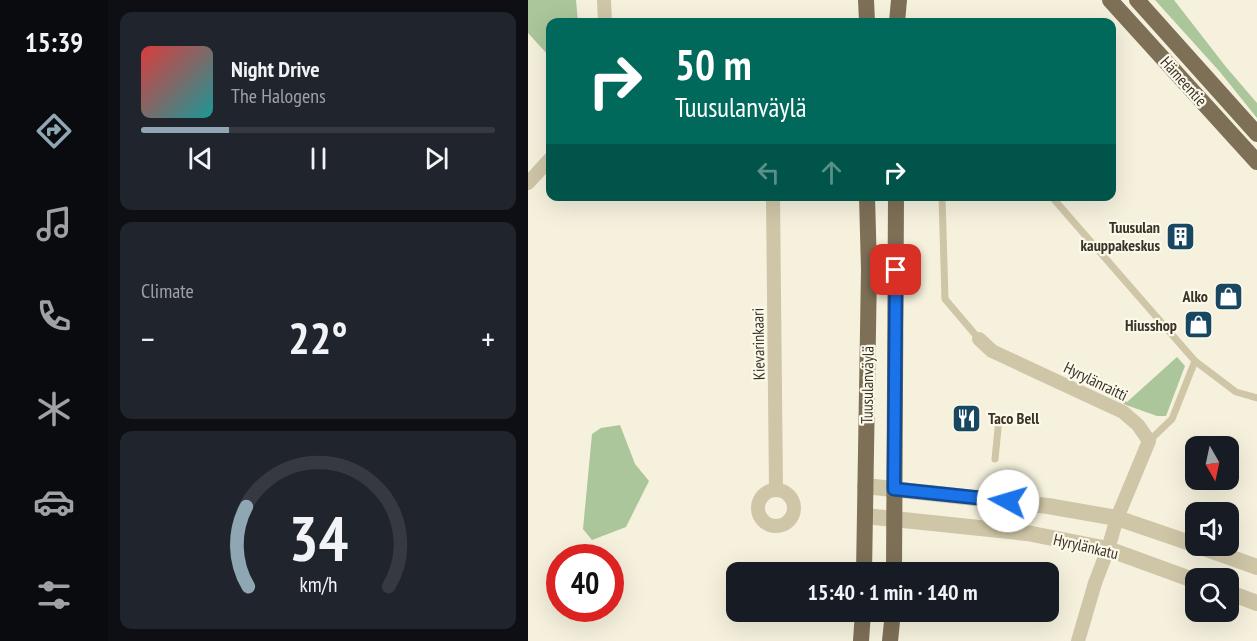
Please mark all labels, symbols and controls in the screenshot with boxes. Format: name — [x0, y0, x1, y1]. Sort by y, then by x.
text: 15:39 — [25, 25, 83, 59]
text: 50 m — [675, 37, 752, 92]
icon: right — [576, 42, 654, 120]
street label: Hämeentie — [1156, 52, 1212, 110]
text: Night Drive — [231, 55, 320, 83]
text: The Halogens — [231, 83, 326, 109]
text: Tuusulanväylä — [675, 90, 807, 124]
icon: directions — [33, 110, 75, 152]
icon: previous — [184, 142, 217, 175]
icon: pause — [302, 142, 335, 175]
icon: next — [420, 142, 453, 175]
icon: left — [752, 156, 785, 189]
icon: ahead — [815, 156, 848, 189]
icon: right — [878, 156, 911, 189]
icon: music — [33, 203, 75, 245]
place label: Tuusulan kauppakeskus — [1081, 217, 1160, 255]
building icon: Tuusulan kauppakeskus — [1165, 220, 1197, 252]
pin — [870, 244, 921, 295]
icon: arrive — [879, 253, 912, 286]
text: Climate — [141, 278, 194, 304]
shop icon: Alko — [1213, 280, 1245, 312]
place label: Alko — [1182, 286, 1208, 306]
icon: phone — [33, 295, 75, 337]
text: 22° — [288, 308, 348, 366]
street label: Kievarinkaari — [747, 308, 769, 380]
shop icon: Hiusshop — [1182, 309, 1214, 341]
place label: Hiusshop — [1125, 315, 1177, 335]
text: − — [141, 317, 155, 360]
text: + — [481, 317, 495, 360]
street label: Tuusulanväylä — [856, 346, 878, 424]
street label: Hyrylänraitti — [1061, 357, 1131, 405]
icon: climate — [33, 388, 75, 430]
restaurant icon: Taco Bell — [951, 402, 983, 434]
place label: Taco Bell — [988, 408, 1039, 428]
north arrow — [1185, 436, 1239, 490]
map controls — [1185, 436, 1239, 622]
position arrow — [976, 469, 1040, 533]
icon: car — [33, 481, 75, 523]
text: 34 — [288, 497, 348, 578]
button: sound — [1185, 502, 1239, 556]
street label: Hyrylänkatu — [1052, 529, 1120, 563]
speed limit sign: 40 — [546, 544, 624, 622]
button: search — [1185, 568, 1239, 622]
text: km/h — [299, 571, 337, 599]
icon: filters — [33, 574, 75, 616]
text: 15:40 · 1 min · 140 m — [807, 578, 978, 606]

